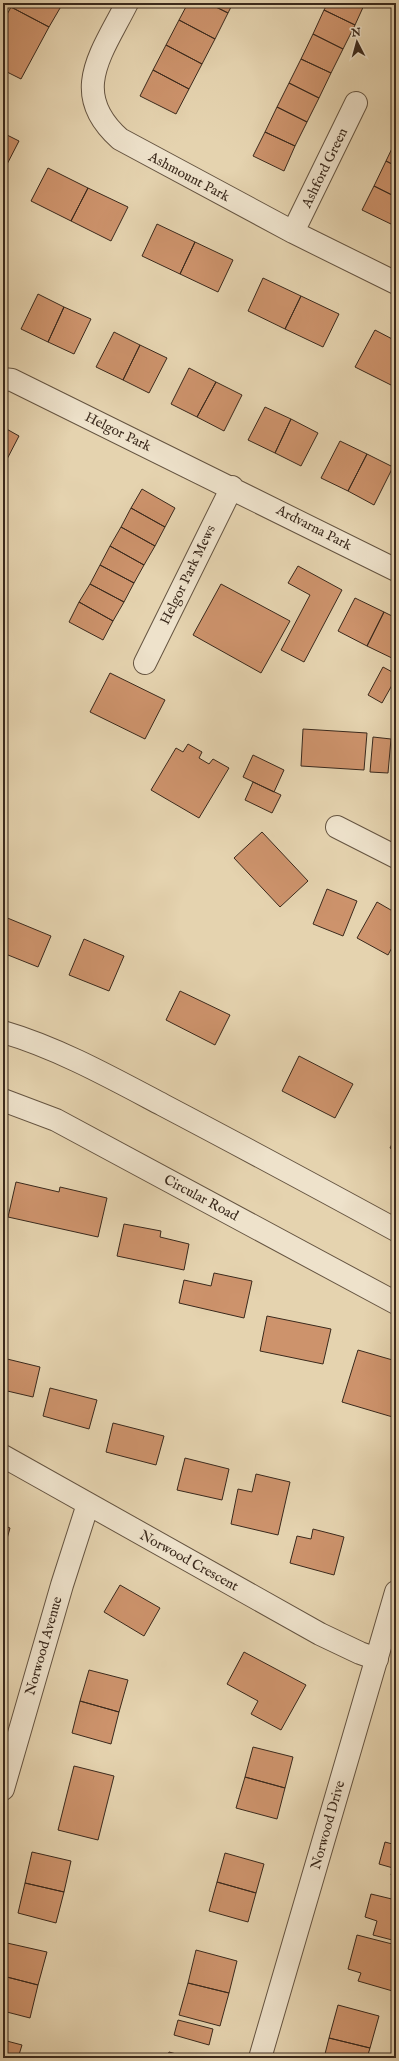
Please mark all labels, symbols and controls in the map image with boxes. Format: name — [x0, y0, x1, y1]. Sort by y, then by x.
north arrow — [337, 22, 377, 62]
text: N — [350, 26, 362, 41]
street label: Ashford Green — [297, 125, 352, 212]
street label: Ashmount Park — [144, 148, 233, 206]
street label: Helgor Park — [82, 408, 155, 456]
street label: Ardvarna Park — [272, 501, 355, 555]
street label: Helgor Park Mews — [156, 522, 220, 628]
street label: Circular Road — [161, 1171, 242, 1225]
street label: Norwood Crescent — [136, 1526, 242, 1596]
street label: Norwood Avenue — [21, 1594, 67, 1697]
street label: Norwood Drive — [307, 1778, 349, 1872]

